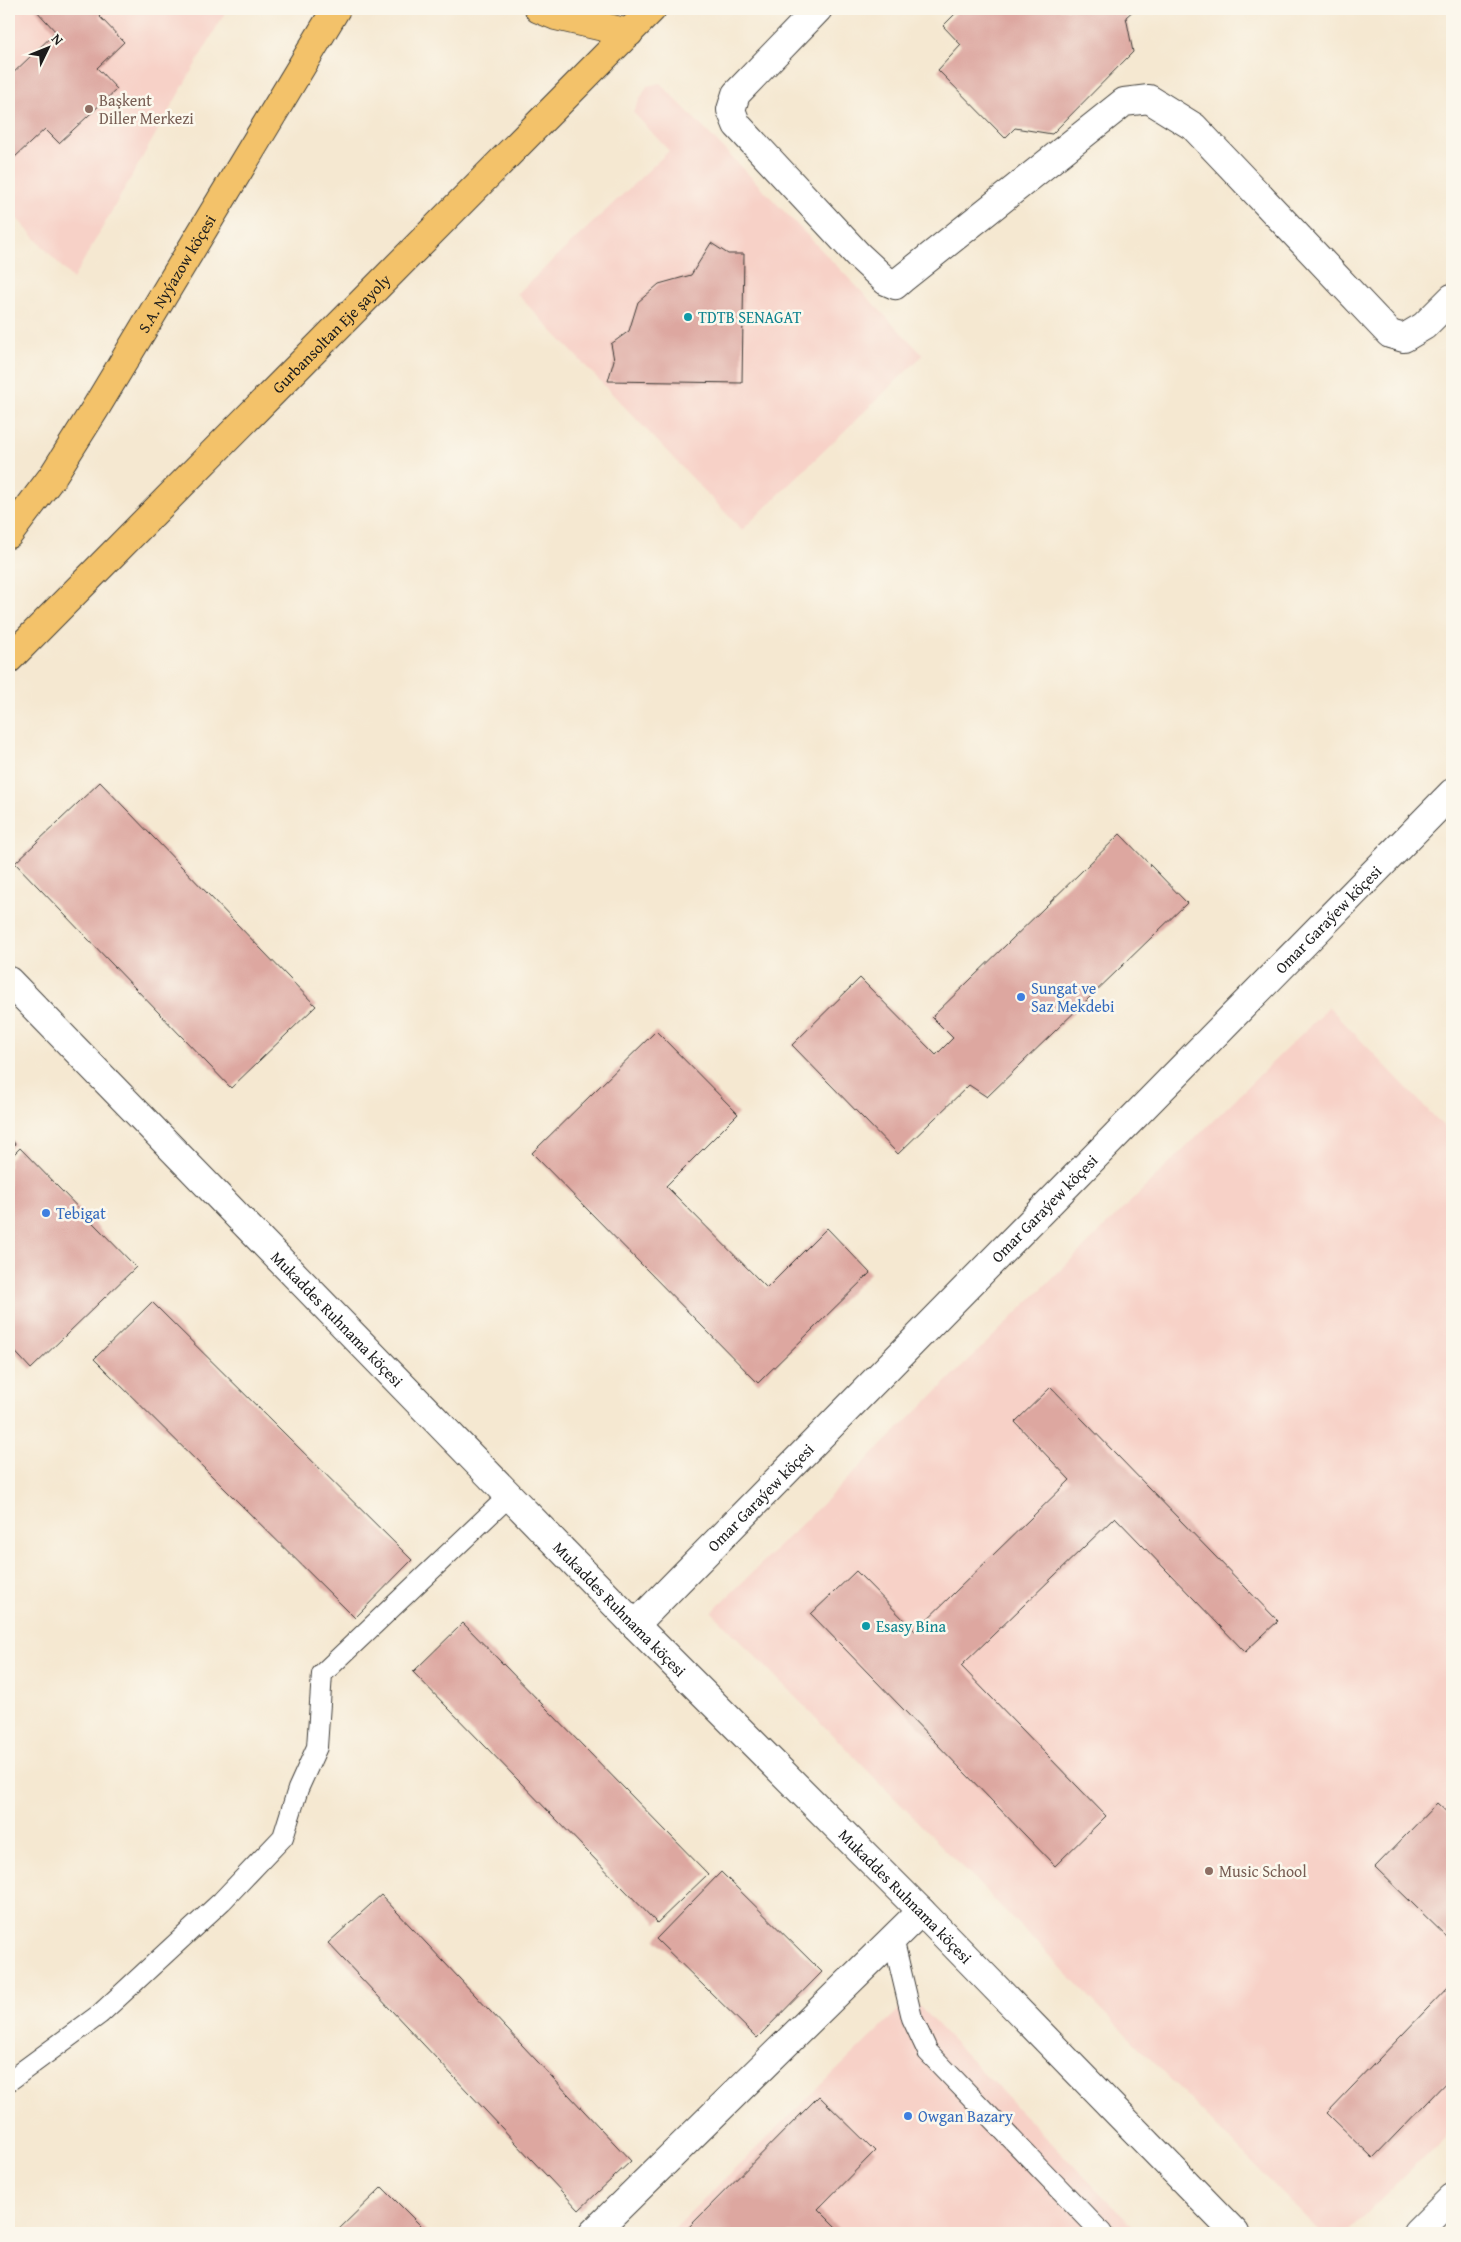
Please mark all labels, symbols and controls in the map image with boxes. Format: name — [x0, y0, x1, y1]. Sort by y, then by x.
north arrow — [22, 22, 72, 72]
text: N — [47, 29, 68, 50]
place label: Başkent Diller Merkezi — [99, 88, 194, 130]
marker: Başkent Diller Merkezi — [83, 103, 95, 115]
street label: S.A. Nyýazow köçesi — [132, 209, 222, 337]
street label: Gurbansoltan Eje şayoly — [266, 268, 396, 399]
place label: TDTB SENAGAT — [698, 305, 801, 329]
marker: TDTB SENAGAT — [682, 311, 694, 323]
street label: Omar Garaýew köçesi — [1269, 859, 1387, 979]
place label: Sungat ve Saz Mekdebi — [1031, 976, 1115, 1018]
marker: Sungat ve Saz Mekdebi — [1015, 991, 1027, 1003]
street label: Omar Garaýew köçesi — [985, 1148, 1103, 1268]
place label: Tebigat — [56, 1201, 106, 1225]
marker: Tebigat — [40, 1207, 52, 1219]
street label: Mukaddes Ruhnama köçesi — [266, 1245, 409, 1392]
street label: Omar Garaýew köçesi — [702, 1437, 820, 1557]
street label: Mukaddes Ruhnama köçesi — [548, 1536, 692, 1682]
place label: Esasy Bina — [876, 1614, 946, 1638]
marker: Esasy Bina — [860, 1620, 872, 1632]
street label: Mukaddes Ruhnama köçesi — [833, 1823, 978, 1969]
place label: Music School — [1219, 1859, 1307, 1883]
marker: Music School — [1203, 1865, 1215, 1877]
place label: Owgan Bazary — [918, 2104, 1013, 2128]
marker: Owgan Bazary — [902, 2110, 914, 2122]

